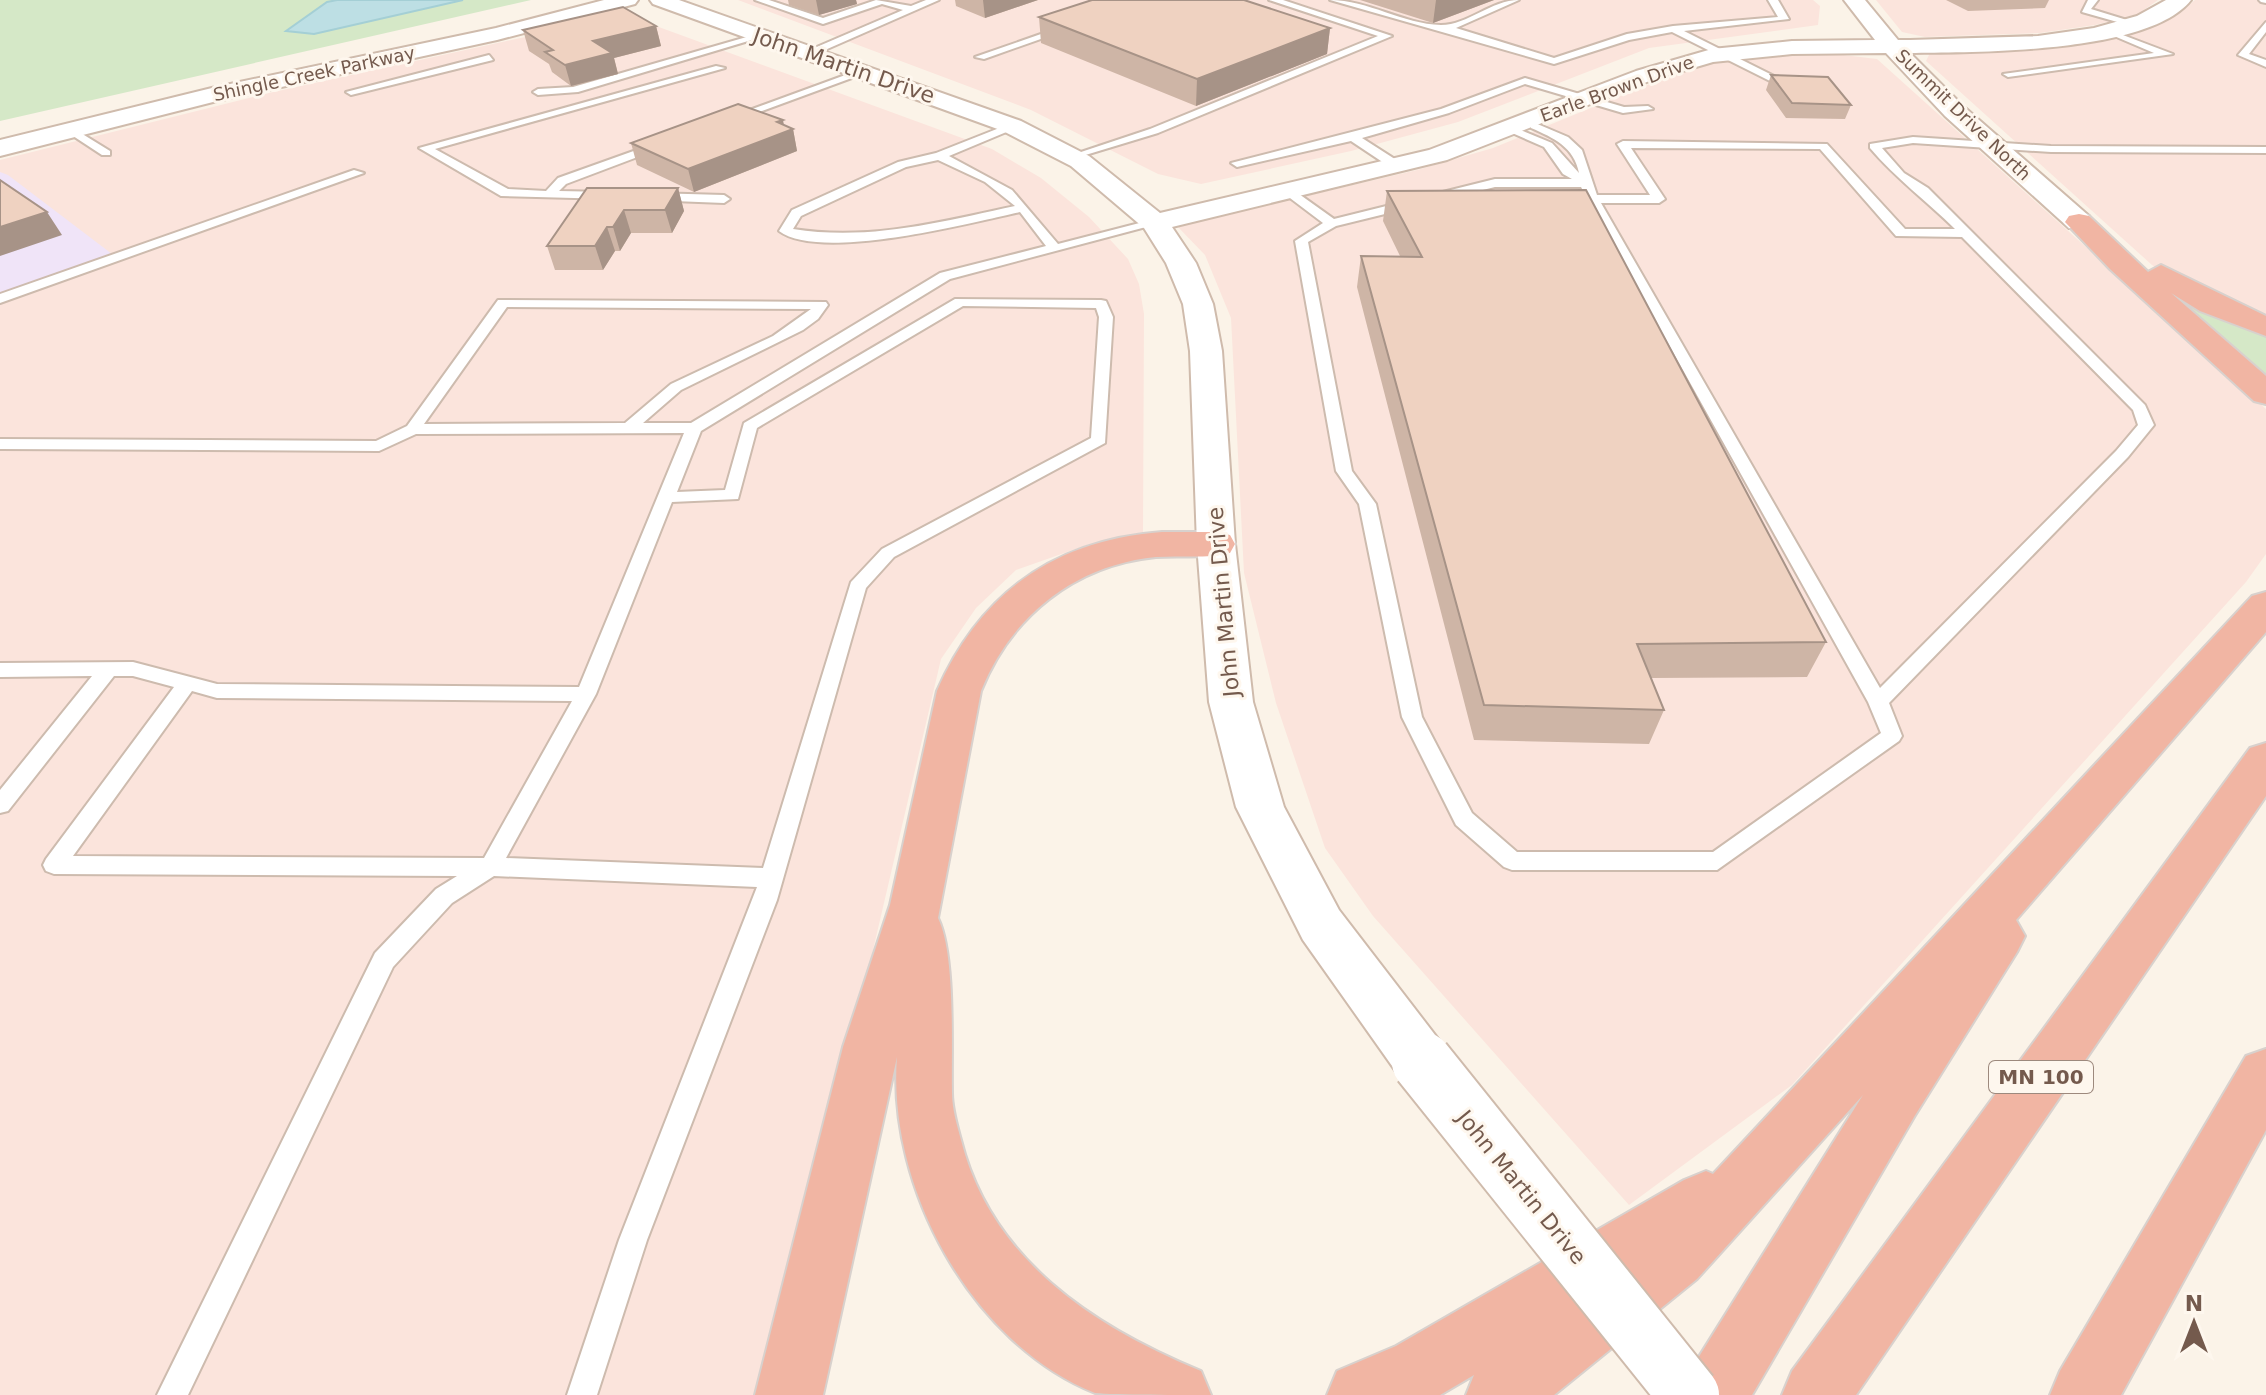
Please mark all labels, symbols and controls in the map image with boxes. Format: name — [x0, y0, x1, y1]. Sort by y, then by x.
street label: John Martin Drive — [748, 22, 938, 108]
street label: Shingle Creek Parkway — [211, 42, 417, 105]
street label: Summit Drive North — [1891, 45, 2035, 185]
street label: Earle Brown Drive — [1537, 51, 1696, 126]
street label: John Martin Drive — [1203, 506, 1244, 700]
road number: MN 100 — [1989, 1061, 2093, 1093]
street label: John Martin Drive — [1451, 1104, 1591, 1269]
north arrow — [2154, 1283, 2234, 1363]
text: N — [2185, 1291, 2203, 1316]

